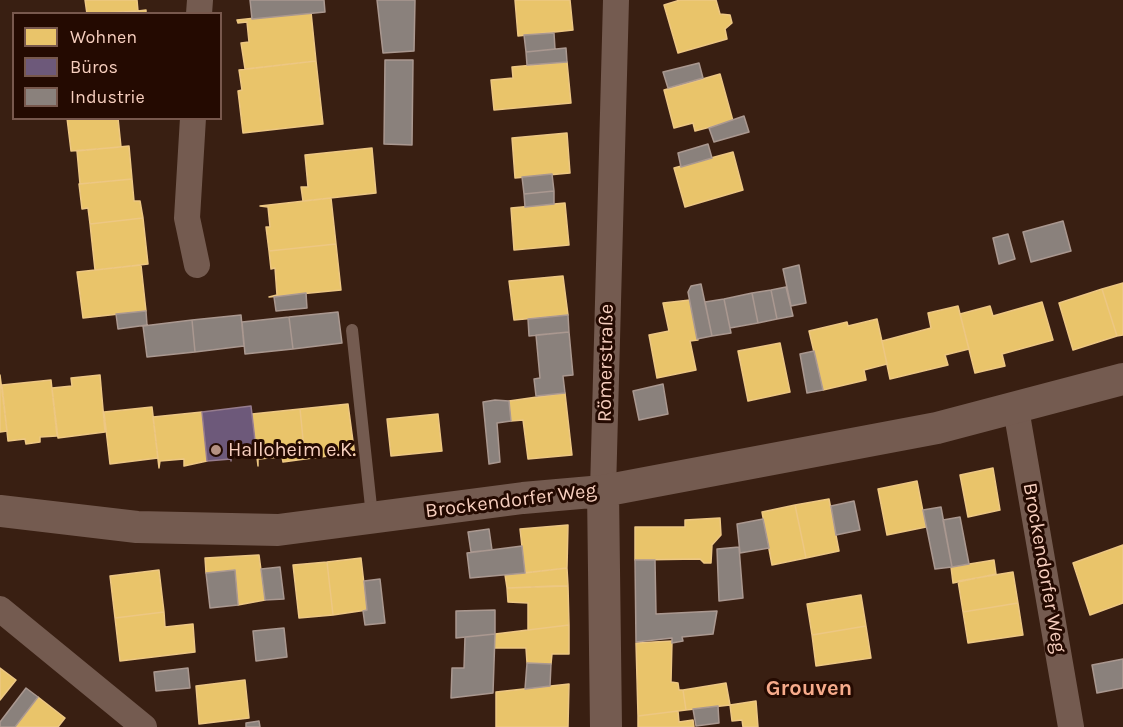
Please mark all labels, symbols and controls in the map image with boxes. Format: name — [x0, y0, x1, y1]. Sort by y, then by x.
legend — [12, 12, 222, 120]
text: Wohnen — [70, 26, 137, 48]
text: Büros — [70, 56, 118, 78]
text: Industrie — [70, 86, 145, 108]
street label: Römerstraße — [593, 304, 619, 422]
place label: Halloheim e.K. — [228, 438, 356, 462]
marker: Halloheim e.K. — [209, 443, 223, 457]
street label: Brockendorfer Weg — [424, 479, 598, 523]
street label: Brockendorfer Weg — [1017, 481, 1071, 655]
district label: Grouven — [766, 676, 852, 702]

